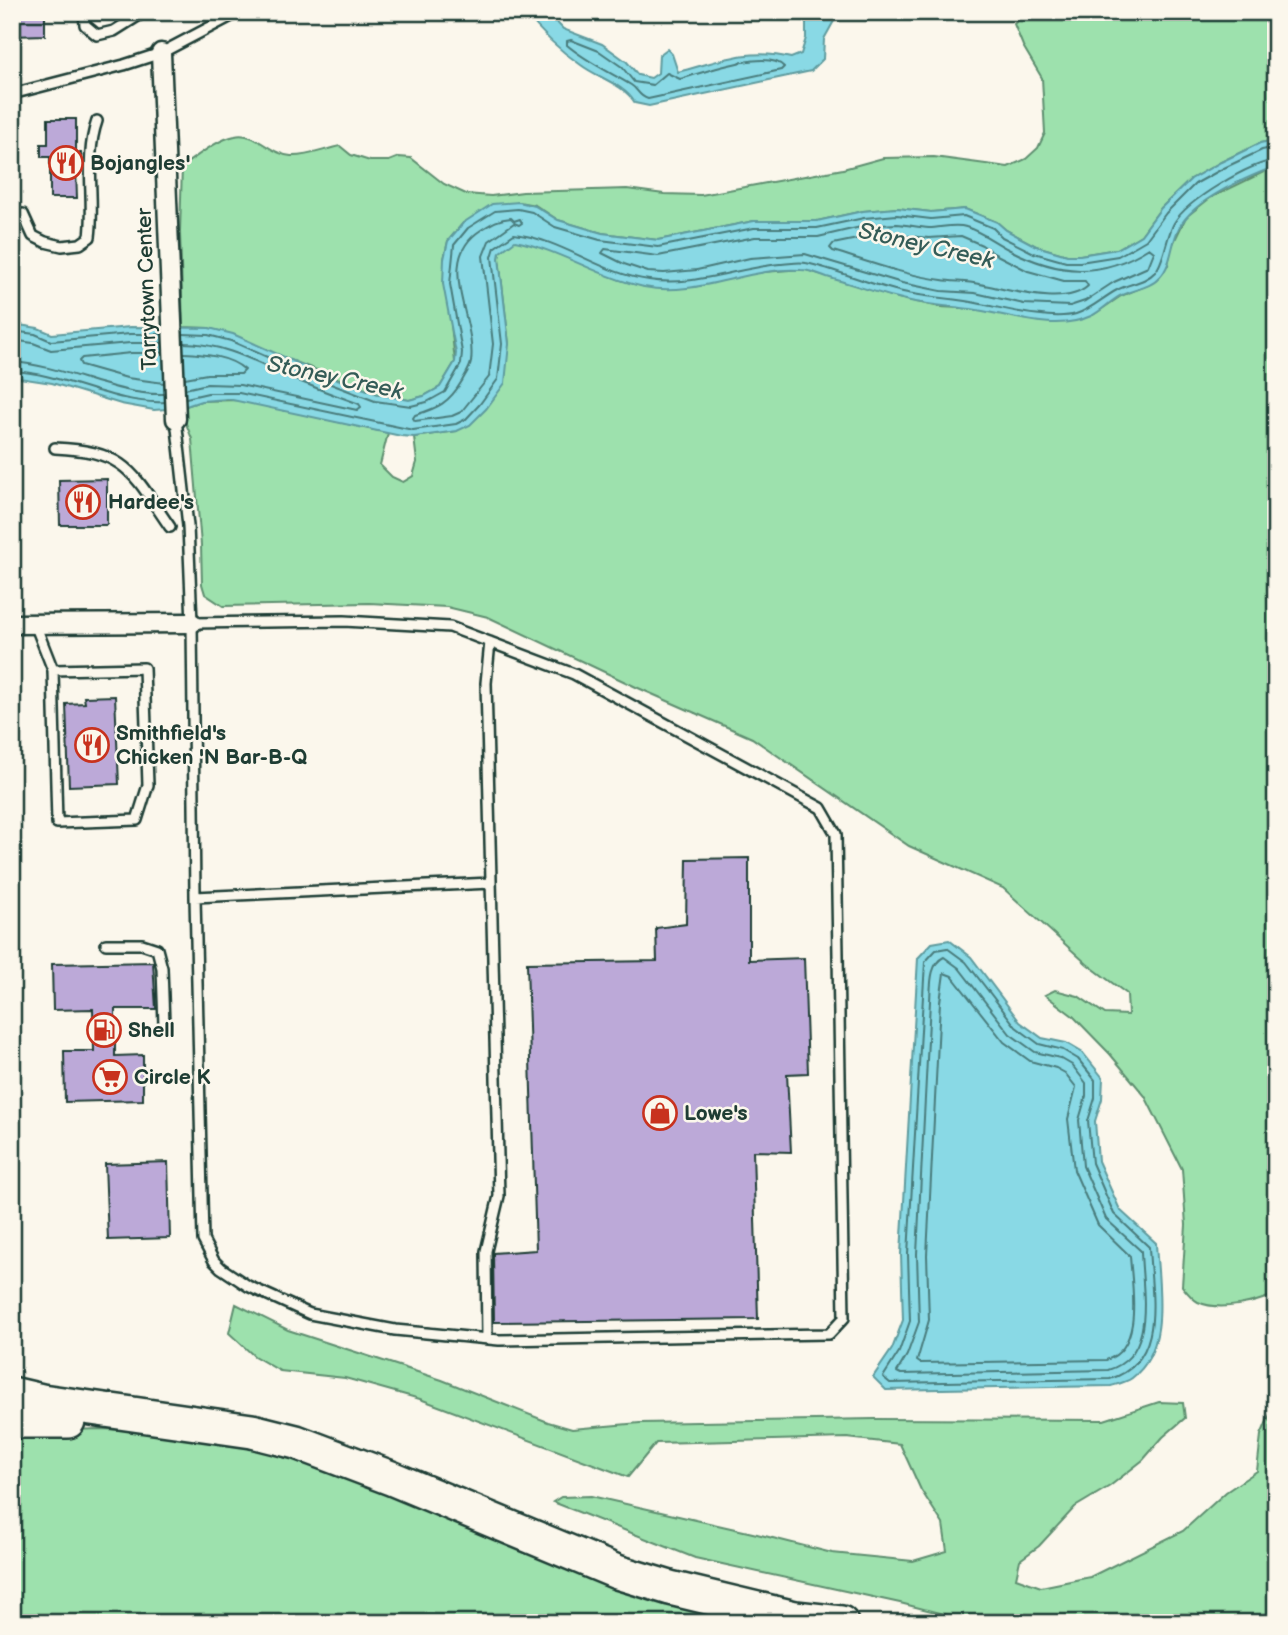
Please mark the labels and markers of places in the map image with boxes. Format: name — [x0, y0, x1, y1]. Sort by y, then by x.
restaurant icon: Bojangles' — [47, 144, 85, 182]
place label: Bojangles' — [90, 151, 190, 176]
restaurant icon: Hardee's — [64, 483, 102, 521]
place label: Hardee's — [108, 490, 194, 515]
place label: Smithfield's Chicken 'N Bar-B-Q — [116, 721, 307, 770]
restaurant icon: Smithfield's Chicken 'N Bar-B-Q — [73, 726, 111, 764]
fuel station icon: Shell — [85, 1011, 123, 1049]
place label: Shell — [128, 1018, 175, 1043]
supermarket icon: Circle K — [91, 1058, 129, 1096]
place label: Circle K — [134, 1065, 211, 1090]
shop icon: Lowe's — [641, 1094, 679, 1132]
place label: Lowe's — [684, 1101, 748, 1126]

